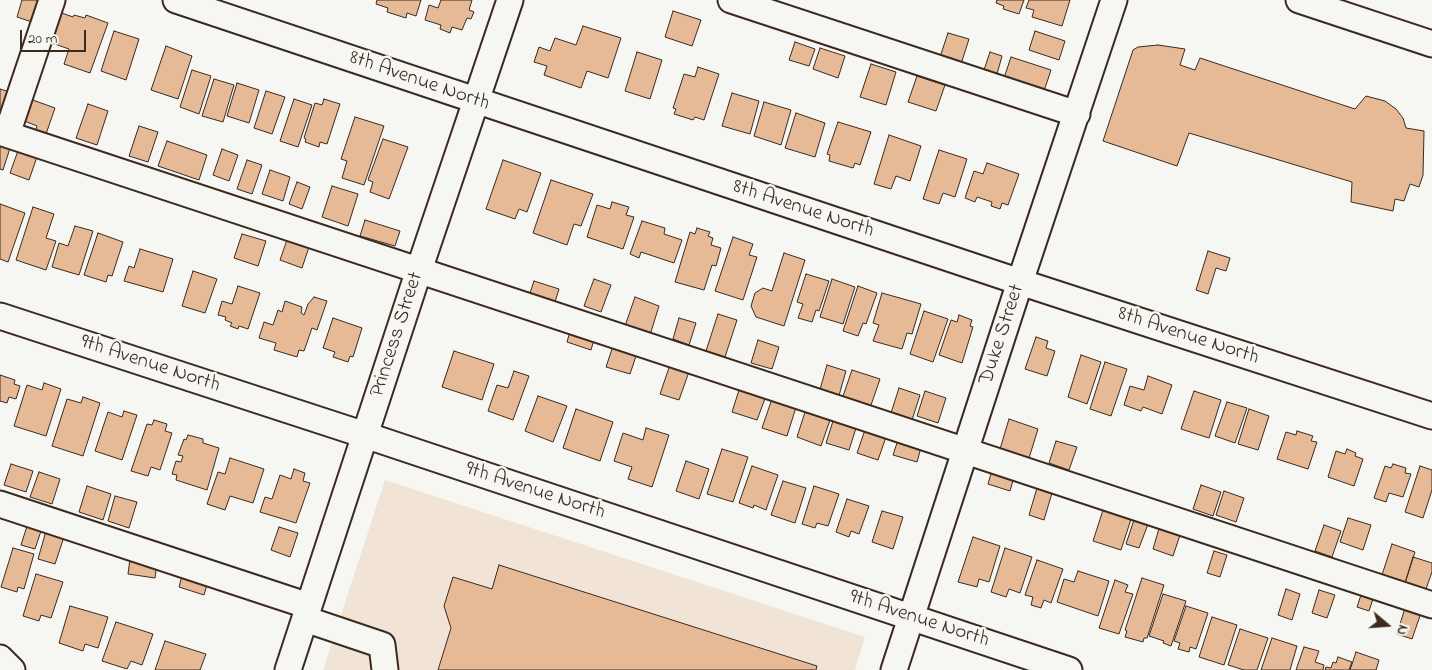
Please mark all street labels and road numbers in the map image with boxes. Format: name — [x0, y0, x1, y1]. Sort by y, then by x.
street label: 8th Avenue North — [345, 46, 493, 118]
street label: 8th Avenue North — [729, 175, 877, 245]
street label: Princess Street — [366, 269, 430, 401]
street label: Duke Street — [975, 282, 1031, 388]
street label: 8th Avenue North — [1114, 302, 1262, 372]
street label: 9th Avenue North — [77, 331, 223, 399]
street label: 9th Avenue North — [462, 458, 608, 526]
street label: 9th Avenue North — [846, 586, 992, 654]

